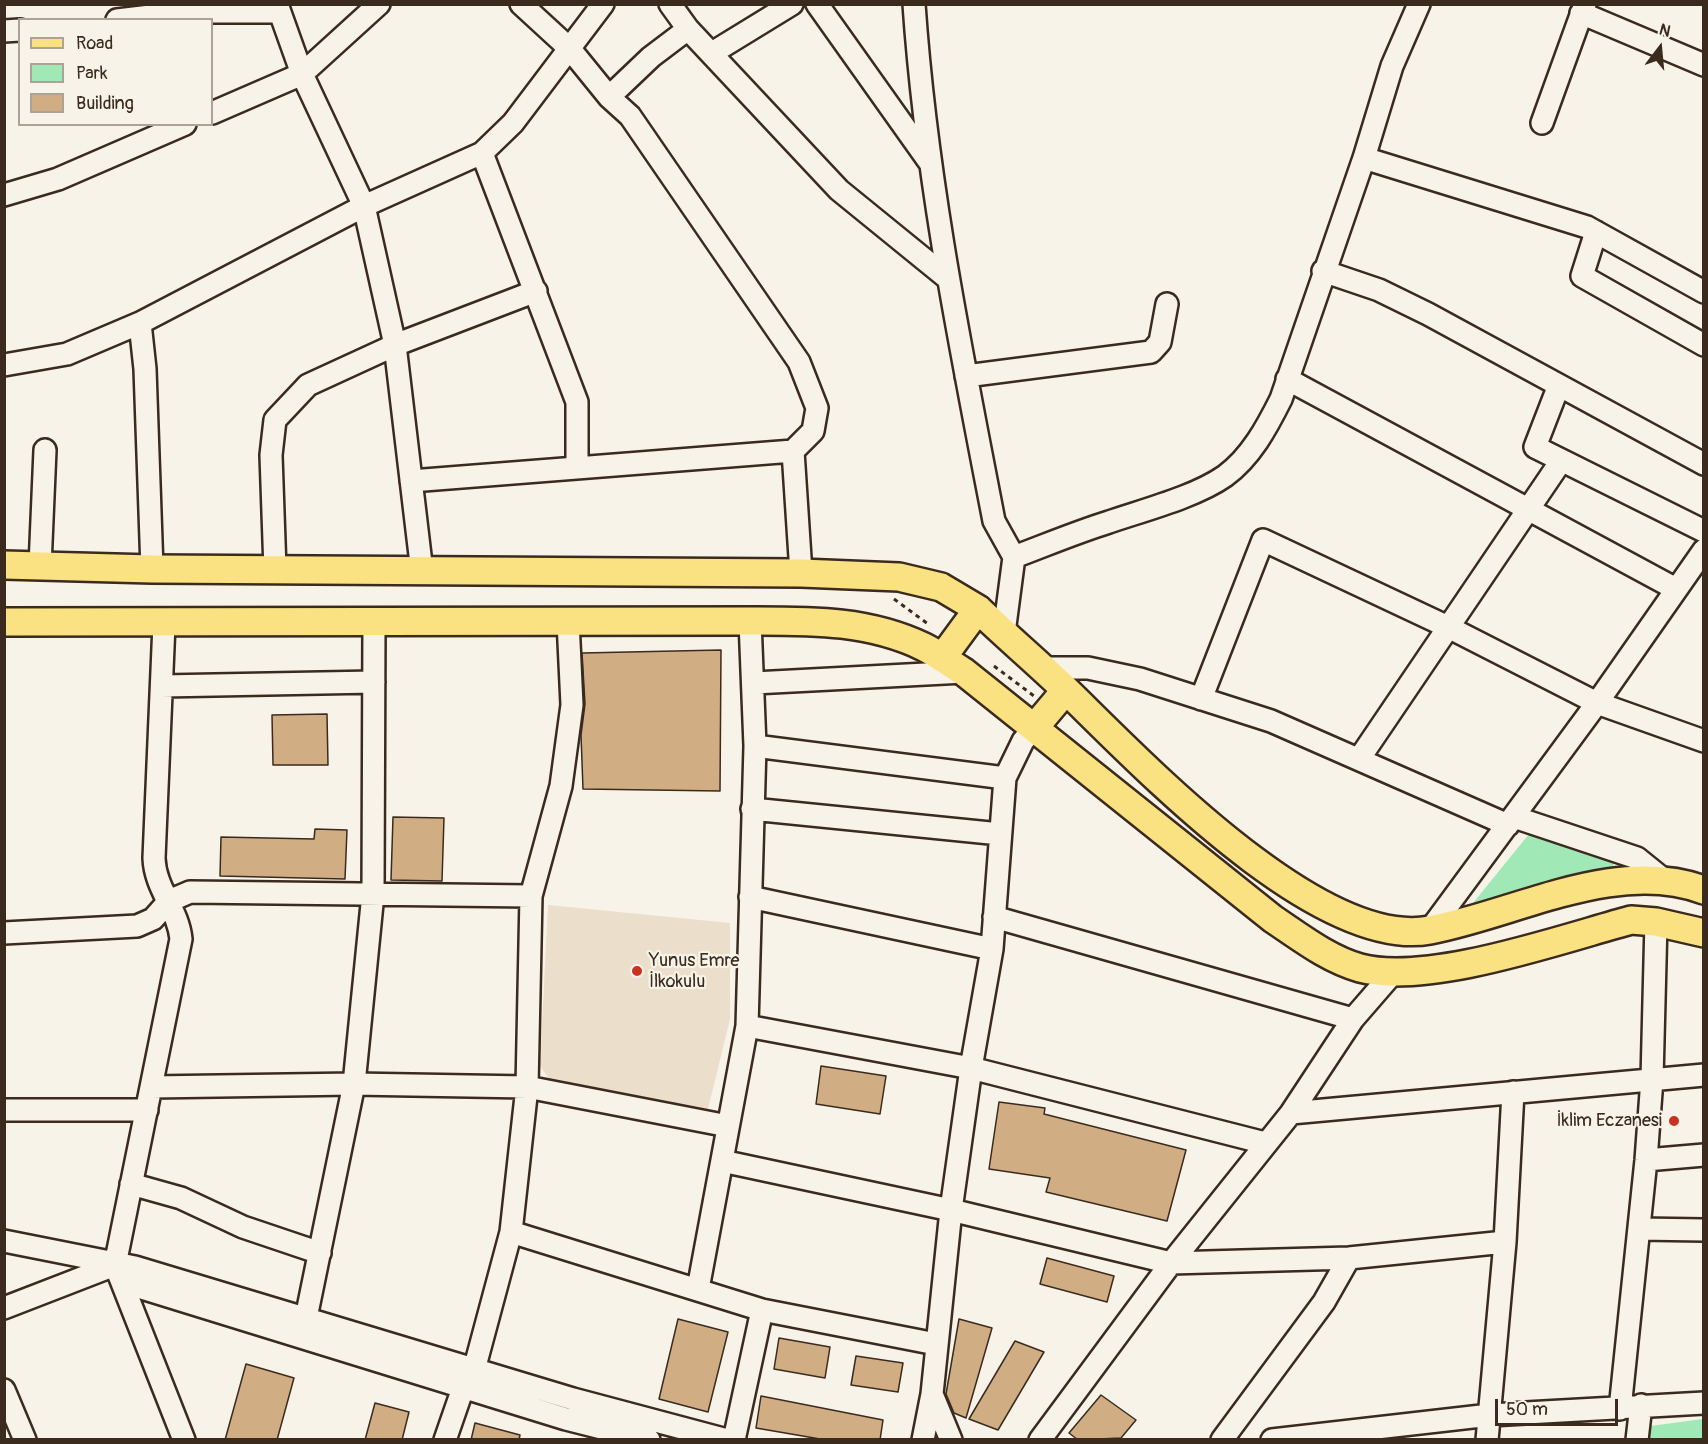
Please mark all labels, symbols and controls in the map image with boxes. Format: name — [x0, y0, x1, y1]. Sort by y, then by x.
legend — [18, 18, 213, 126]
north arrow — [1630, 18, 1690, 78]
text: N — [1657, 20, 1673, 42]
text: Road — [76, 32, 113, 55]
text: Park — [76, 62, 108, 85]
text: Building — [76, 92, 134, 115]
place label: Yunus Emre İlkokulu — [649, 950, 739, 992]
marker: Yunus Emre İlkokulu — [630, 964, 644, 978]
place label: İklim Eczanesi — [1556, 1110, 1662, 1132]
marker: İklim Eczanesi — [1667, 1114, 1681, 1128]
scale bar — [1498, 1387, 1621, 1425]
text: 50 m — [1506, 1398, 1548, 1421]

